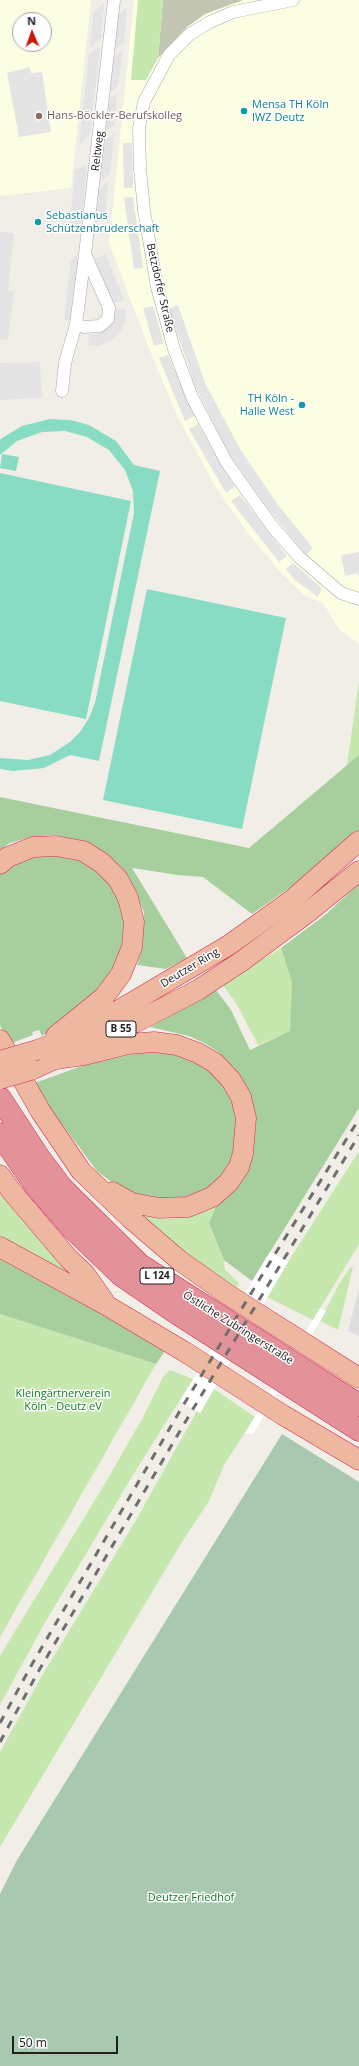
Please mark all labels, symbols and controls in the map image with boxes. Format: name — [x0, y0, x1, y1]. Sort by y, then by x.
north arrow — [12, 12, 52, 52]
text: N — [27, 13, 36, 28]
place label: Mensa TH Köln IWZ Deutz — [252, 98, 329, 124]
marker: Mensa TH Köln IWZ Deutz — [239, 106, 249, 116]
place label: Hans-Böckler-Berufskolleg — [47, 109, 182, 123]
marker: Hans-Böckler-Berufskolleg — [34, 111, 44, 121]
street label: Reitweg — [89, 130, 107, 172]
place label: Sebastianus Schützenbruderschaft — [46, 209, 159, 235]
marker: Sebastianus Schützenbruderschaft — [33, 217, 43, 227]
street label: Betzdorfer Straße — [143, 242, 177, 334]
place label: TH Köln - Halle West — [240, 392, 294, 418]
marker: TH Köln - Halle West — [297, 400, 307, 410]
street label: Deutzer Ring — [158, 945, 222, 991]
road number: B 55 — [106, 1021, 136, 1037]
road number: L 124 — [140, 1268, 174, 1284]
street label: Östliche Zubringerstraße — [180, 1289, 296, 1367]
park label: Kleingärtnerverein Köln - Deutz eV — [16, 1387, 110, 1413]
park label: Deutzer Friedhof — [148, 1891, 234, 1905]
scale bar — [14, 2028, 120, 2054]
text: 50 m — [19, 2034, 47, 2051]

